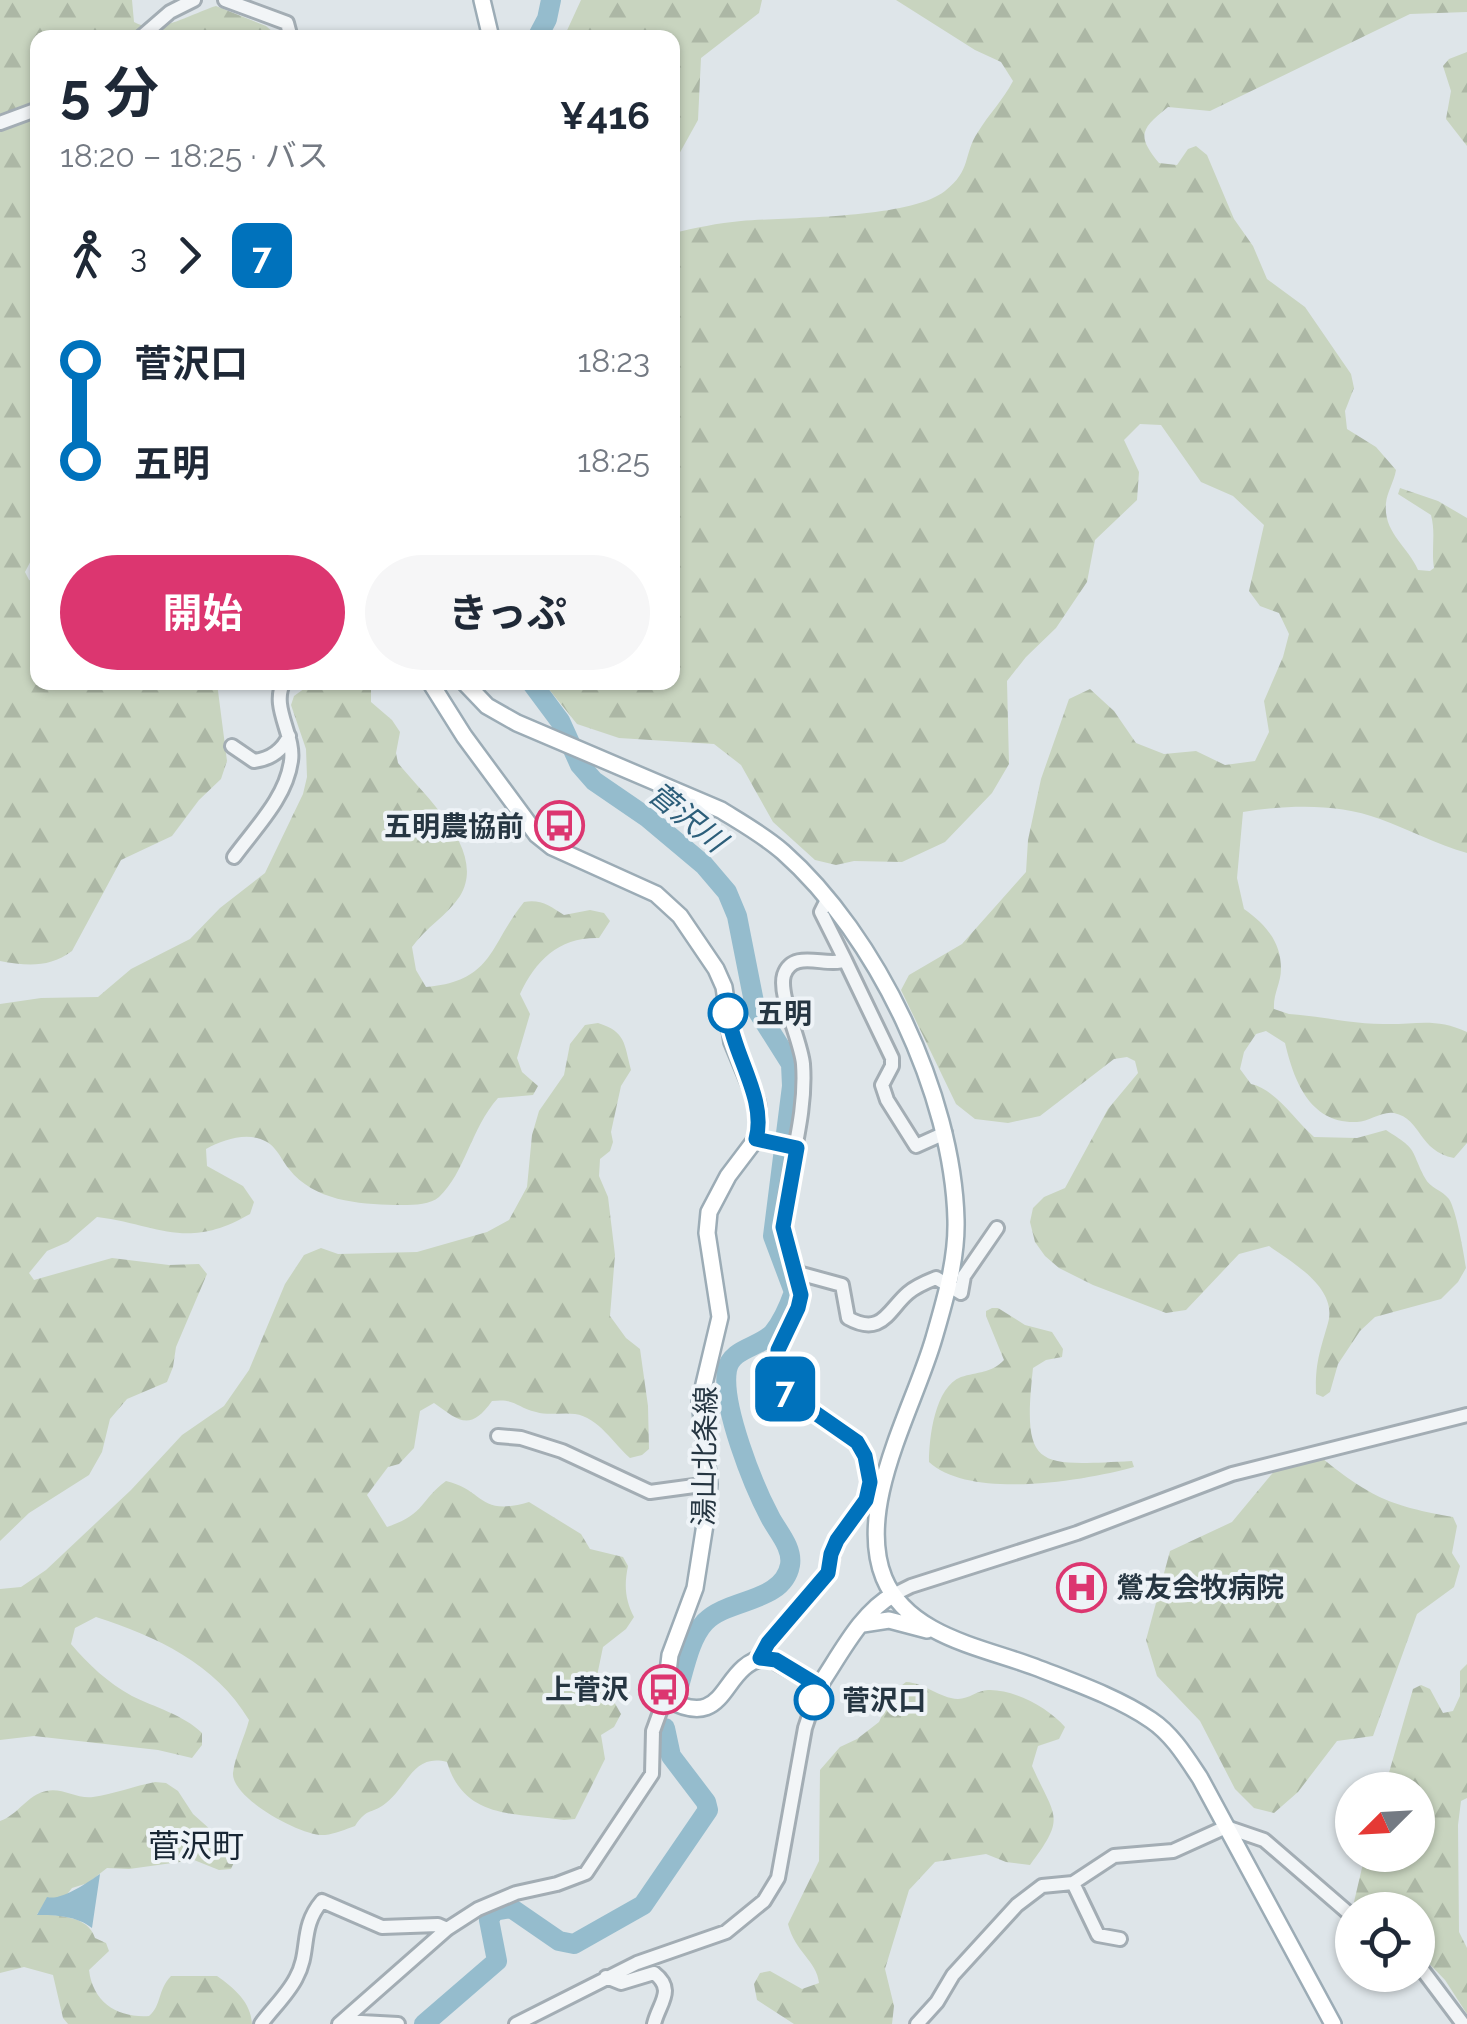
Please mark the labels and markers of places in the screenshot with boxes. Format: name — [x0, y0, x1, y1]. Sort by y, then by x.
bus stop icon: 五明農協前 — [533, 800, 585, 852]
place label: 五明農協前 — [384, 810, 524, 843]
marker: 五明 — [709, 994, 747, 1032]
place label: 五明 — [756, 997, 812, 1030]
hospital icon: 鶯友会牧病院 — [1055, 1561, 1107, 1613]
place label: 鶯友会牧病院 — [1116, 1571, 1284, 1604]
bus stop icon: 上菅沢 — [638, 1663, 690, 1715]
place label: 上菅沢 — [545, 1673, 629, 1706]
marker: 菅沢口 — [795, 1681, 833, 1719]
place label: 菅沢口 — [842, 1684, 926, 1717]

